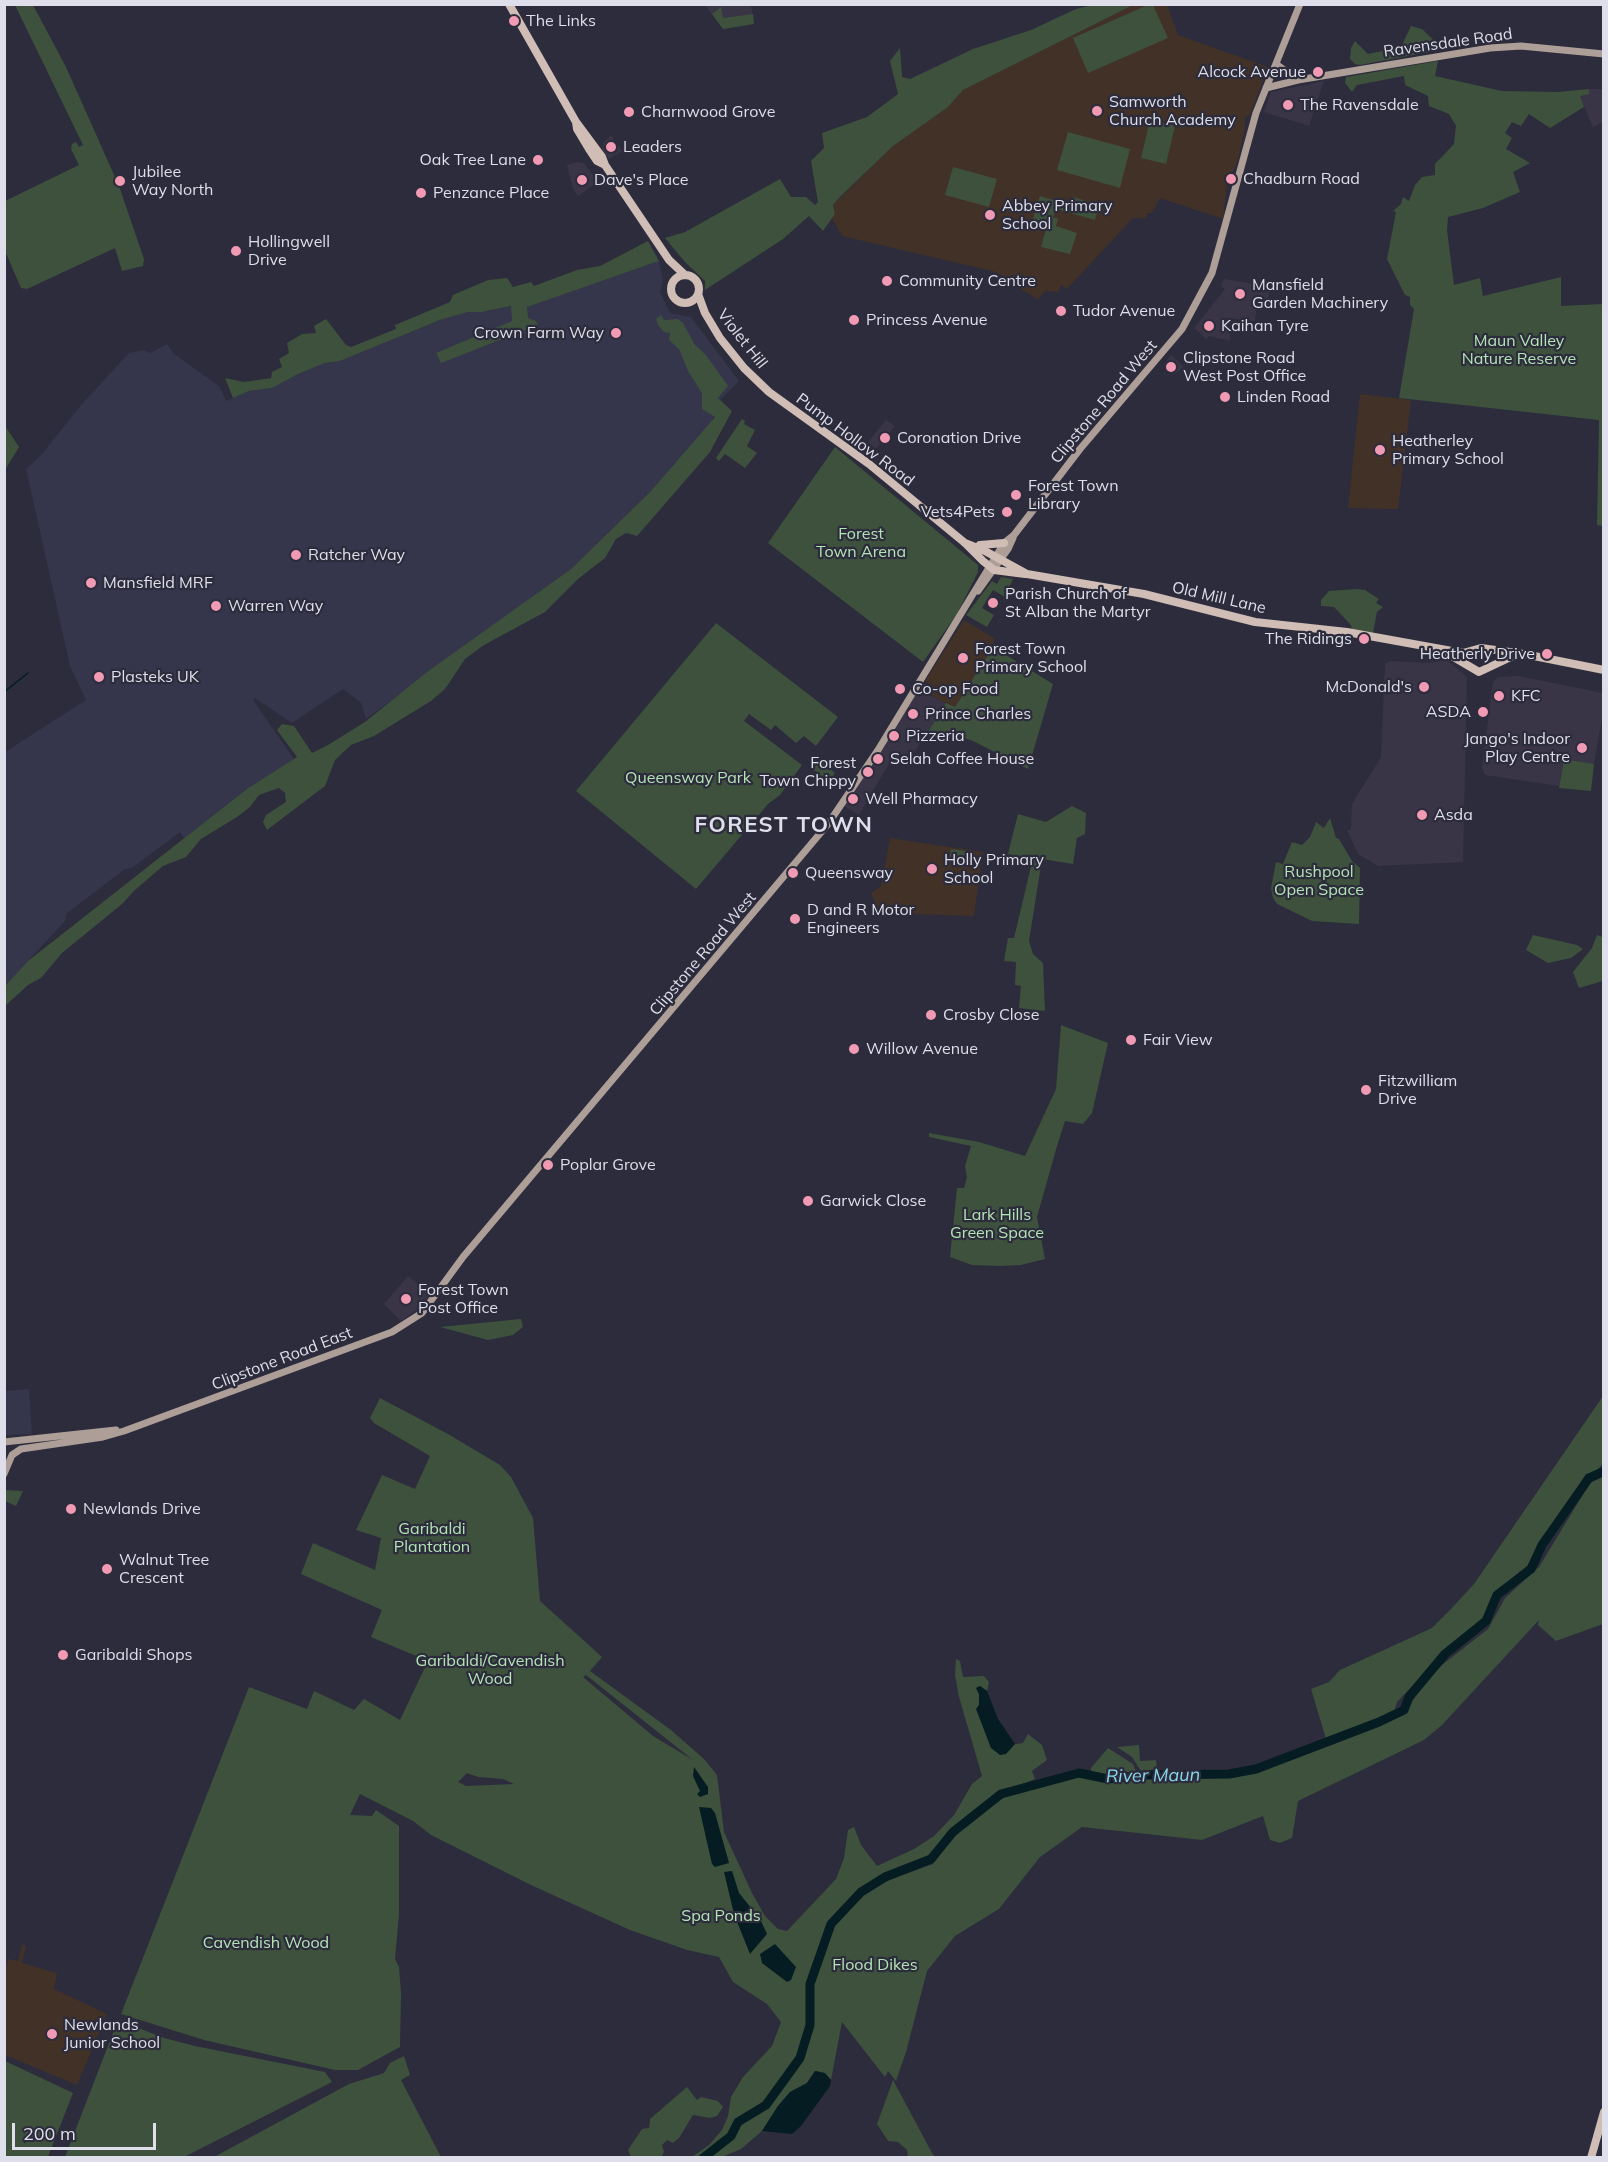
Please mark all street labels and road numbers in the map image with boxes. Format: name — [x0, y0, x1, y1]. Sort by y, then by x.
street label: Ravensdale Road — [1382, 24, 1514, 62]
street label: Violet Hill — [713, 305, 771, 373]
street label: Clipstone Road West — [1047, 336, 1161, 468]
street label: Pump Hollow Road — [792, 389, 918, 491]
street label: Old Mill Lane — [1170, 578, 1268, 618]
street label: Clipstone Road West — [646, 888, 760, 1020]
street label: Clipstone Road East — [209, 1323, 355, 1395]

